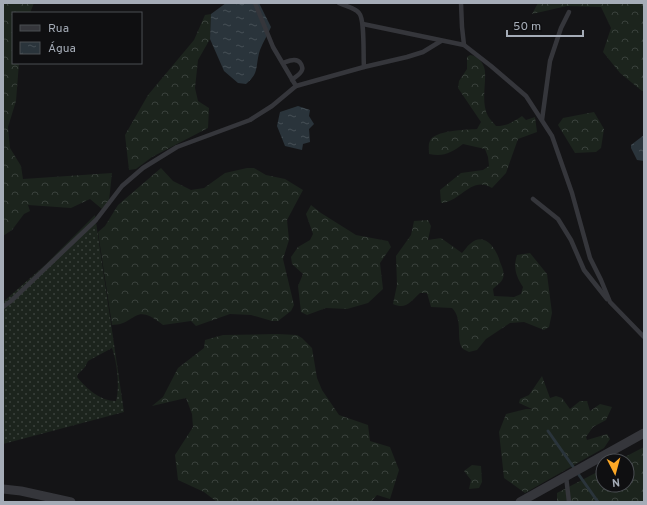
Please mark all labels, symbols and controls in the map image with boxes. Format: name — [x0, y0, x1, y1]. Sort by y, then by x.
legend — [12, 12, 142, 64]
scale bar — [507, 12, 583, 38]
text: 50 m — [513, 19, 541, 35]
text: Rua — [48, 21, 69, 37]
text: Água — [48, 41, 76, 57]
north arrow — [595, 453, 635, 493]
text: N — [611, 475, 621, 489]

